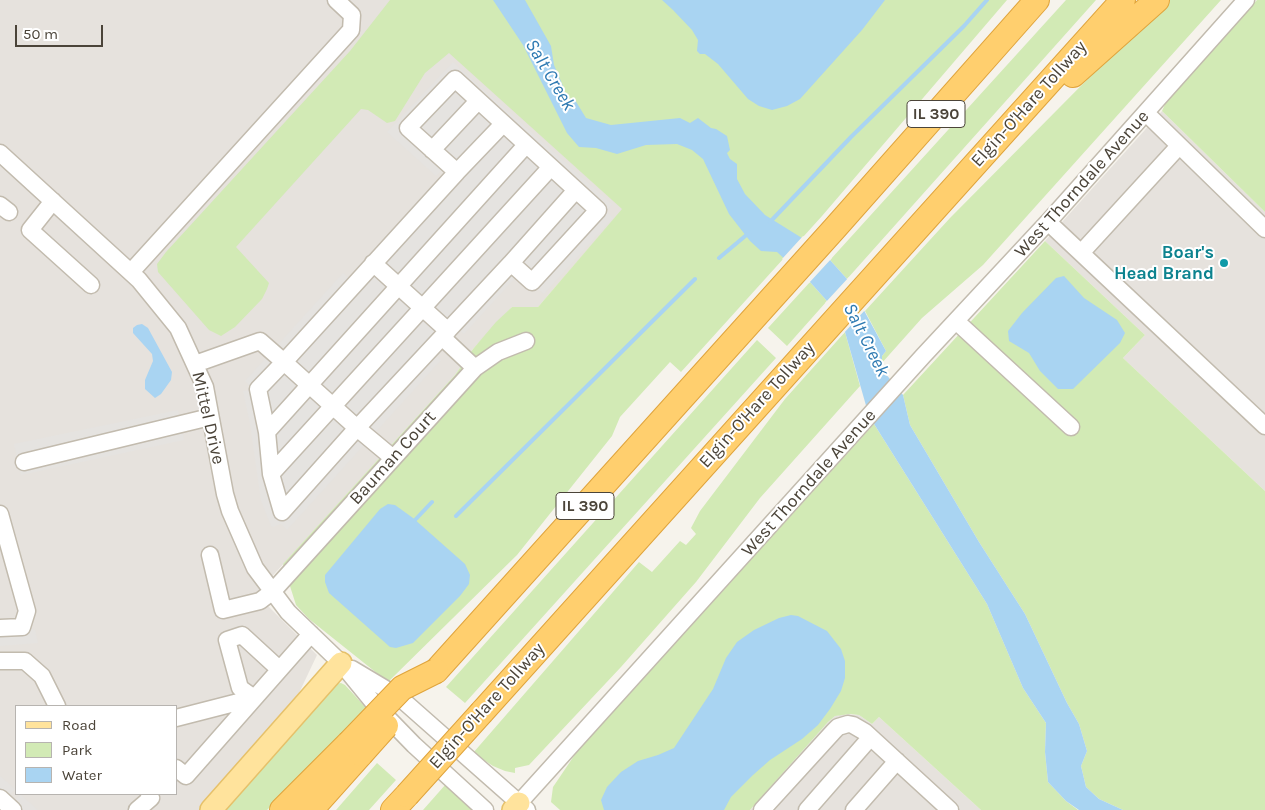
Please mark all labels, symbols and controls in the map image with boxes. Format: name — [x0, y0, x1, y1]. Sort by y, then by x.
scale bar — [18, 15, 105, 47]
text: 50 m — [23, 25, 58, 43]
water label: Salt Creek — [520, 35, 580, 115]
street label: Elgin-O'Hare Tollway — [967, 36, 1091, 172]
road number: IL 390 — [907, 100, 965, 128]
street label: West Thorndale Avenue — [1010, 106, 1154, 262]
place label: Boar's Head Brand — [1114, 242, 1214, 284]
marker: Boar's Head Brand — [1218, 257, 1230, 269]
water label: Salt Creek — [838, 299, 894, 381]
street label: Elgin-O'Hare Tollway — [695, 337, 819, 473]
street label: Mittel Drive — [187, 369, 229, 467]
street label: West Thorndale Avenue — [737, 405, 881, 561]
street label: Bauman Court — [345, 407, 441, 509]
road number: IL 390 — [556, 492, 614, 520]
street label: Elgin-O'Hare Tollway — [425, 638, 549, 774]
legend — [15, 705, 178, 795]
text: Road — [62, 716, 97, 734]
text: Park — [62, 741, 92, 759]
text: Water — [62, 766, 102, 784]

